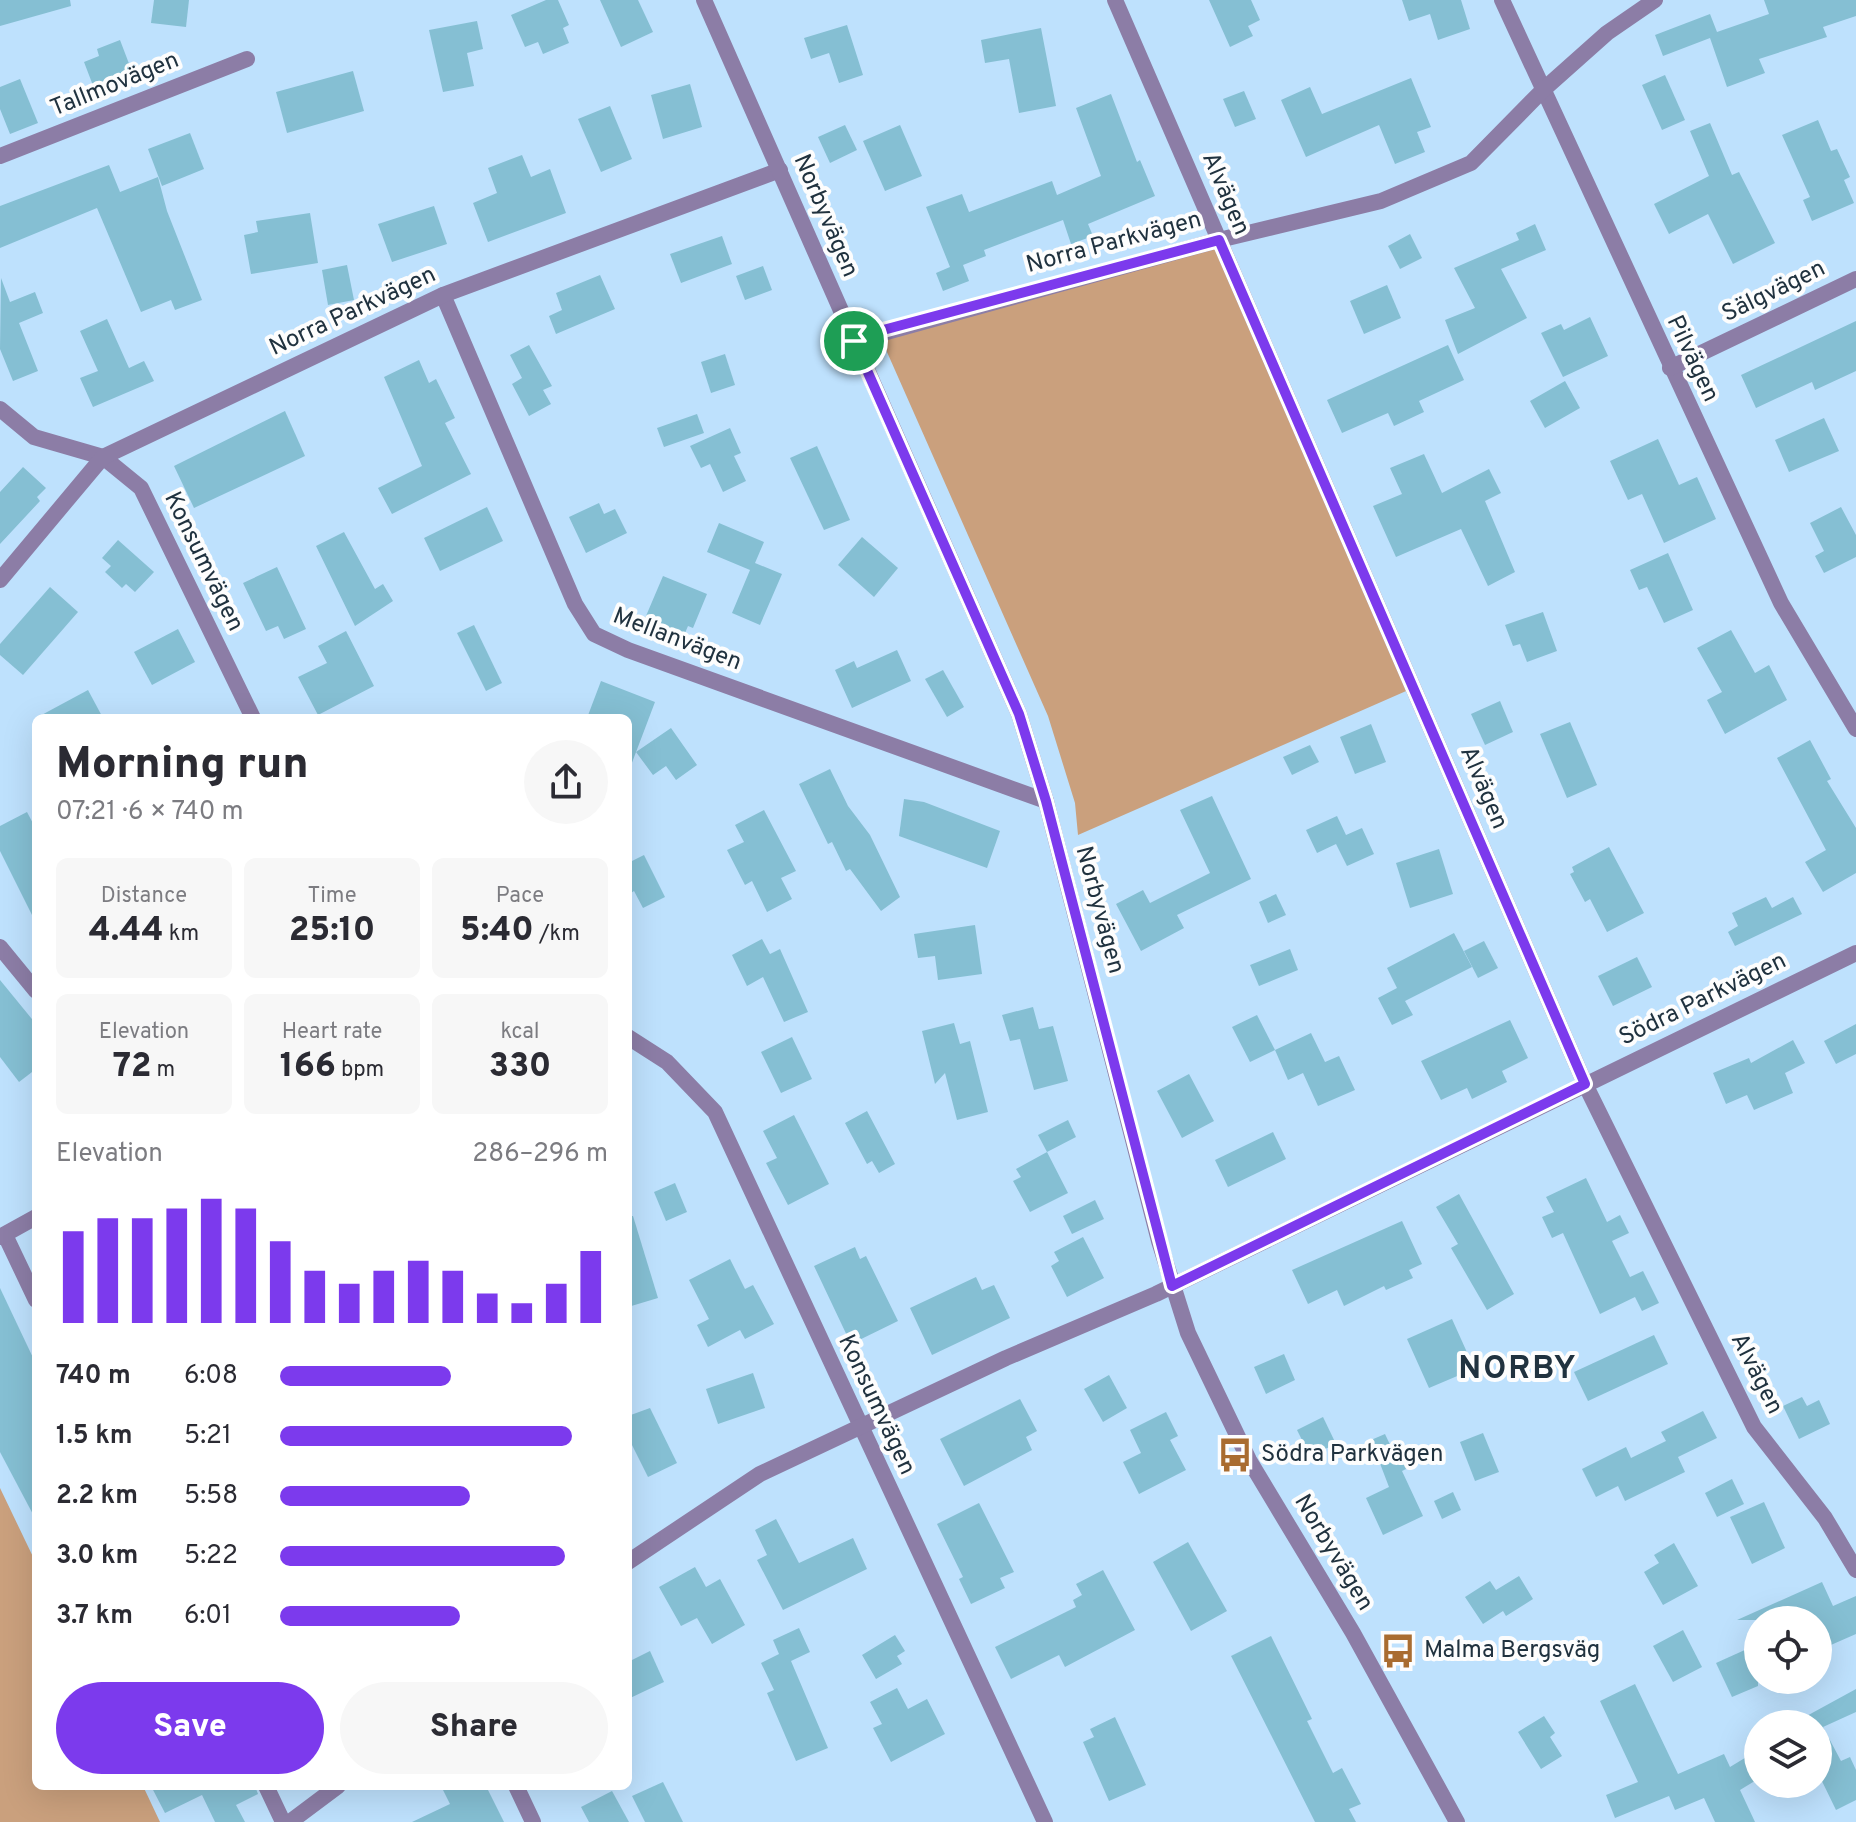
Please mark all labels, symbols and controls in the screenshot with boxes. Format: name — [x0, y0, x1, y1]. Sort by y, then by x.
street label: Tallmovägen — [46, 46, 184, 124]
street label: Alvägen — [1194, 148, 1256, 240]
street label: Norbyvägen — [786, 150, 864, 282]
street label: Norra Parkvägen — [1023, 205, 1205, 281]
street label: Sälgvägen — [1717, 254, 1831, 330]
street label: Norra Parkvägen — [265, 260, 441, 364]
pin — [820, 307, 888, 375]
street label: Pilvägen — [1659, 311, 1725, 407]
icon: arrive — [832, 319, 876, 363]
street label: Konsumvägen — [156, 487, 250, 637]
street label: Mellanvägen — [608, 602, 746, 678]
text: Morning run — [56, 738, 309, 794]
button: share — [524, 740, 608, 824]
street label: Alvägen — [1452, 742, 1514, 834]
text: 07:21 · 6 × 740 m — [56, 796, 244, 829]
street label: Norbyvägen — [1068, 843, 1130, 977]
text: Distance — [101, 883, 187, 910]
text: Time — [307, 883, 357, 910]
text: Pace — [496, 883, 544, 910]
text: 4.44 — [89, 910, 164, 953]
text: 25:10 — [289, 910, 375, 953]
text: 5:40 — [460, 910, 534, 953]
text: km — [164, 921, 199, 948]
text: /km — [534, 921, 580, 948]
street label: Södra Parkvägen — [1614, 947, 1792, 1053]
text: Elevation — [99, 1019, 189, 1046]
text: Heart rate — [282, 1019, 382, 1046]
text: kcal — [500, 1019, 540, 1046]
text: 72 — [113, 1046, 151, 1089]
text: 166 — [280, 1046, 336, 1089]
text: 330 — [489, 1046, 551, 1089]
text: m — [151, 1057, 175, 1084]
text: bpm — [336, 1057, 384, 1084]
text: Elevation — [56, 1138, 163, 1171]
text: 286–296 m — [472, 1138, 608, 1171]
street label: Alvägen — [1723, 1328, 1789, 1420]
street label: Konsumvägen — [830, 1330, 922, 1480]
district label: NORBY — [1458, 1350, 1578, 1390]
text: 740 m — [56, 1360, 131, 1393]
text: 6:08 — [184, 1360, 238, 1393]
text: 1.5 km — [56, 1420, 133, 1453]
text: 5:21 — [184, 1420, 232, 1453]
bus stop icon: Södra Parkvägen — [1216, 1436, 1254, 1474]
place label: Södra Parkvägen — [1261, 1440, 1443, 1470]
text: 2.2 km — [56, 1480, 138, 1513]
text: 5:58 — [184, 1480, 238, 1513]
street label: Norbyvägen — [1286, 1489, 1380, 1617]
text: 3.0 km — [56, 1540, 138, 1573]
text: 5:22 — [184, 1540, 238, 1573]
text: 3.7 km — [56, 1600, 133, 1633]
text: 6:01 — [184, 1600, 232, 1633]
map controls — [1744, 1606, 1832, 1798]
button: locate — [1744, 1606, 1832, 1694]
bus stop icon: Malma Bergsväg — [1379, 1632, 1417, 1670]
place label: Malma Bergsväg — [1424, 1636, 1600, 1666]
button: Save — [56, 1682, 324, 1774]
button: Share — [340, 1682, 608, 1774]
button: layers — [1744, 1710, 1832, 1798]

